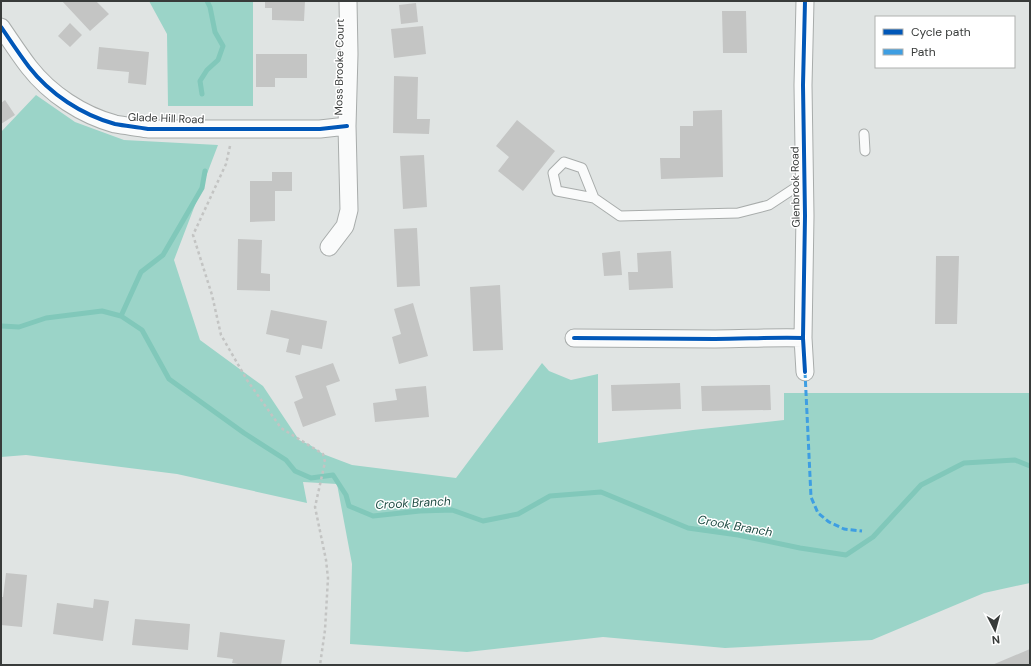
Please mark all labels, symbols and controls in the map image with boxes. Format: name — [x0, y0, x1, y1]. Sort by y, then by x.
legend — [875, 16, 1015, 68]
street label: Moss Brooke Court — [331, 19, 347, 115]
text: Cycle path — [911, 24, 971, 40]
text: Path — [911, 44, 936, 60]
street label: Glade Hill Road — [128, 110, 205, 126]
street label: Glenbrook Road — [787, 146, 803, 228]
water label: Crook Branch — [375, 493, 451, 513]
water label: Crook Branch — [696, 512, 774, 540]
north arrow — [975, 610, 1015, 650]
text: N — [991, 633, 1001, 647]

